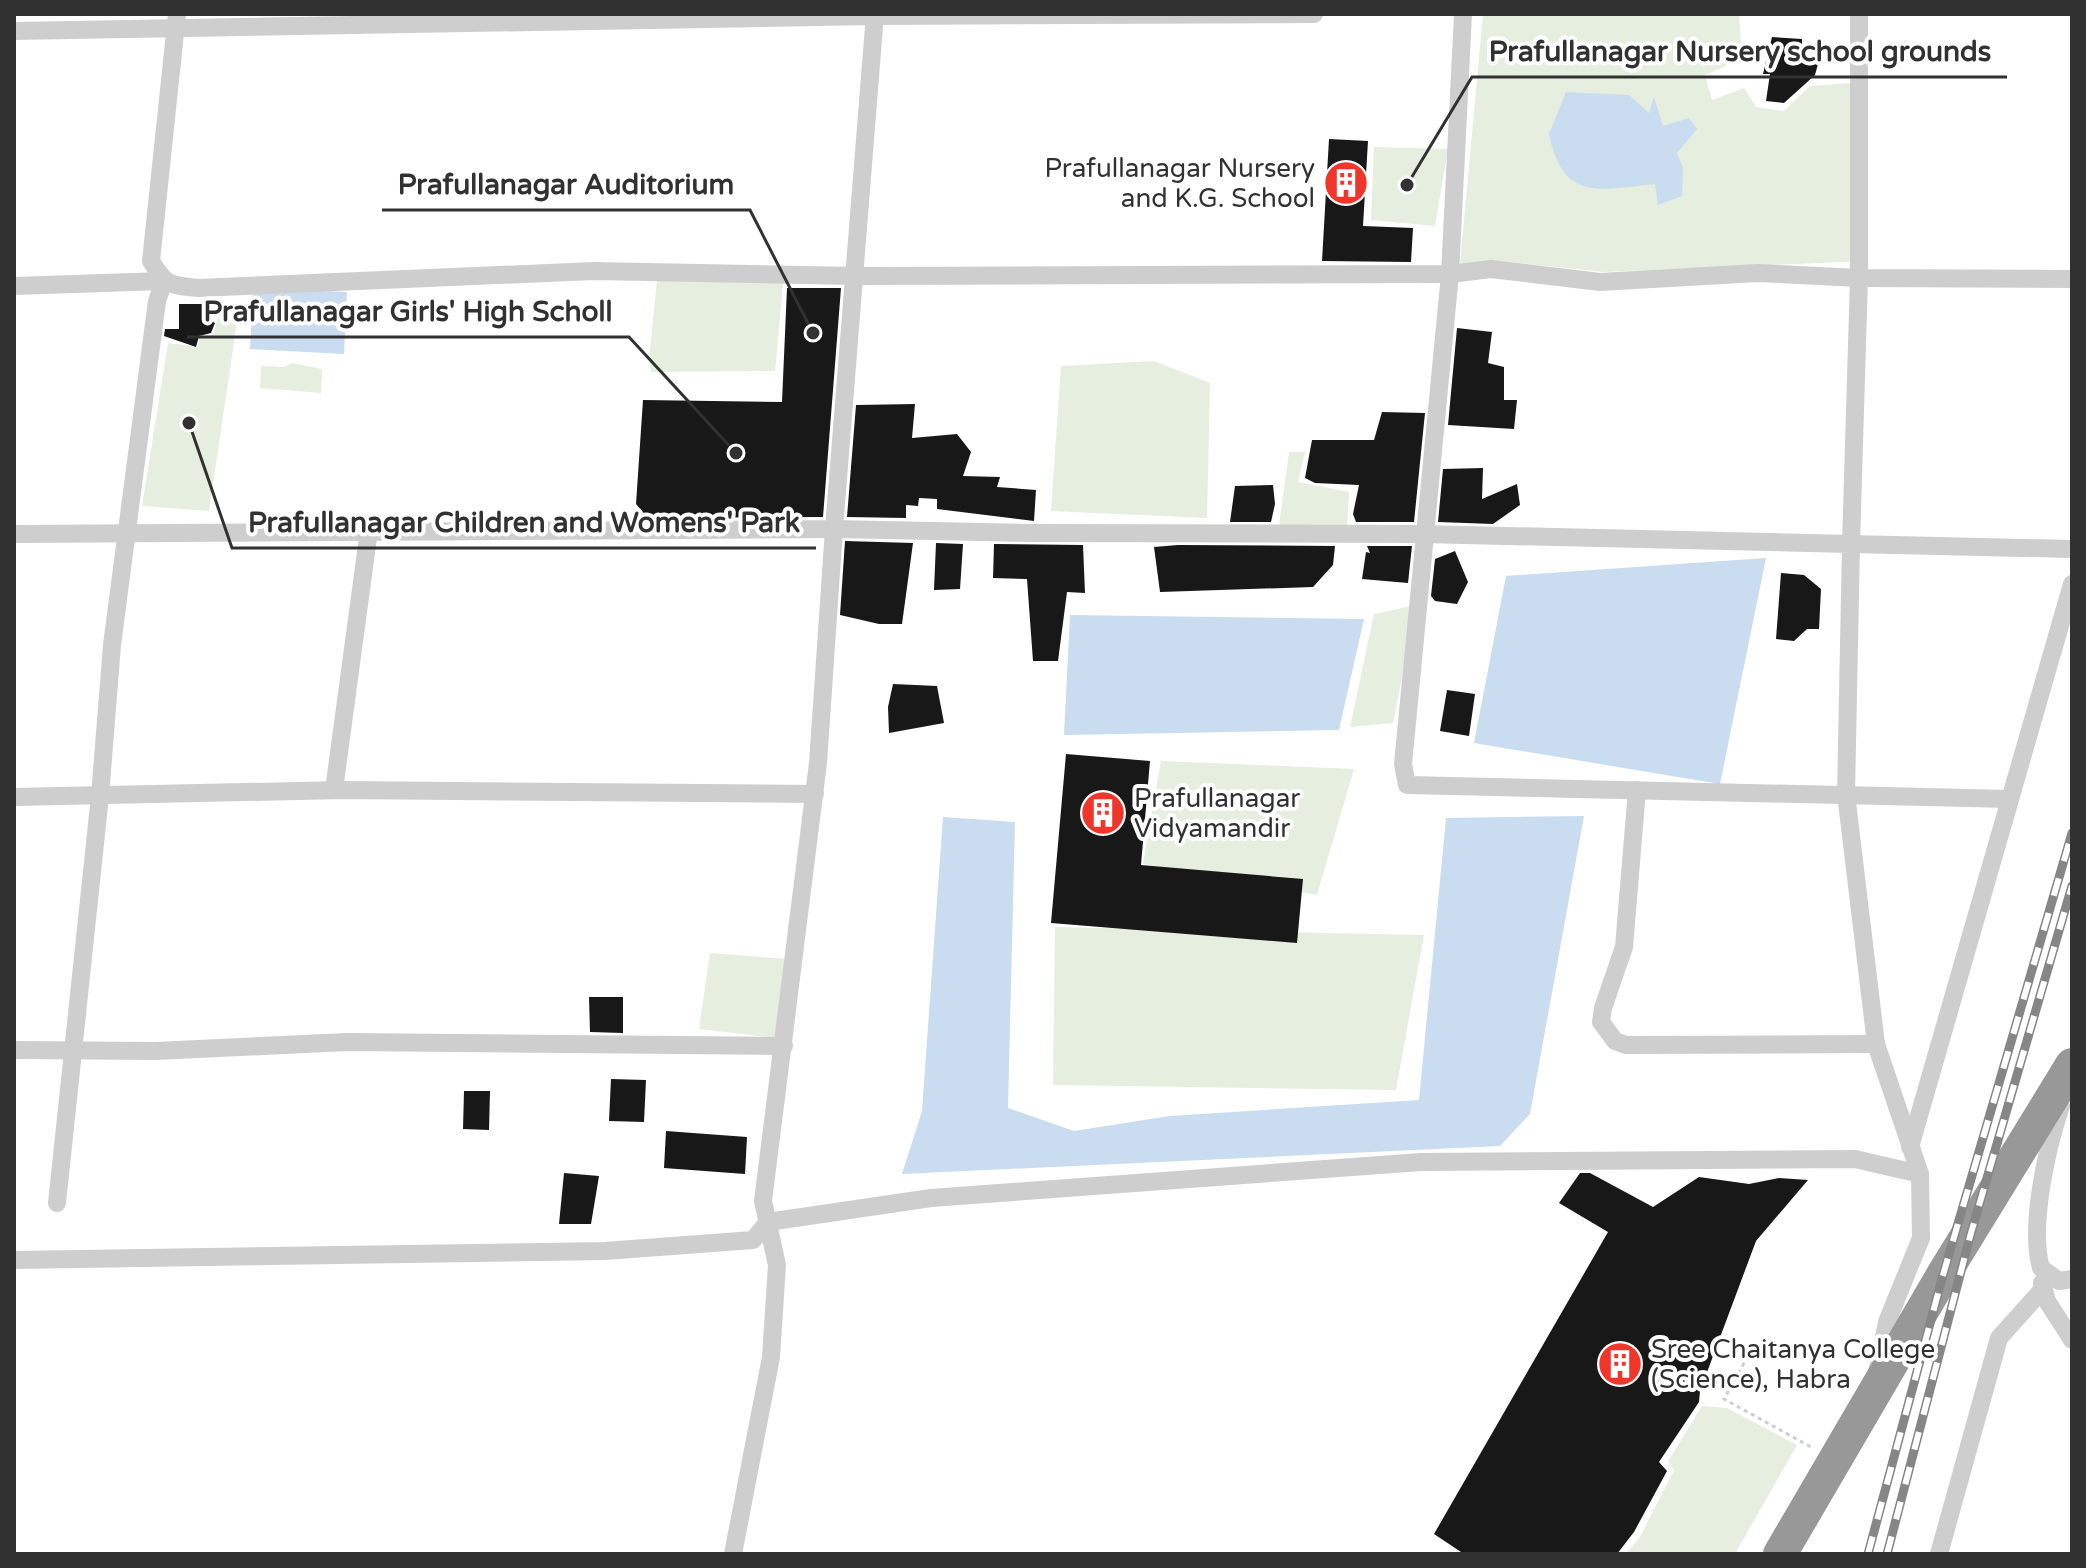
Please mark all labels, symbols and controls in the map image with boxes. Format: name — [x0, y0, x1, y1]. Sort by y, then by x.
callout: Prafullanagar Nursery school grounds — [1472, 25, 2007, 77]
text: Prafullanagar Nursery school grounds — [1489, 35, 1991, 69]
place label: Prafullanagar Nursery and K.G. School — [1045, 153, 1315, 214]
callout: Prafullanagar Auditorium — [382, 158, 750, 210]
building icon: Prafullanagar Nursery and K.G. School — [1322, 159, 1370, 207]
text: Prafullanagar Auditorium — [398, 168, 734, 202]
callout: Prafullanagar Girls' High Scholl — [187, 285, 629, 337]
text: Prafullanagar Girls' High Scholl — [203, 295, 613, 329]
callout: Prafullanagar Children and Womens' Park — [232, 496, 816, 548]
text: Prafullanagar Children and Womens' Park — [248, 506, 800, 540]
place label: Prafullanagar Vidyamandir — [1134, 783, 1300, 844]
building icon: Prafullanagar Vidyamandir — [1079, 789, 1127, 837]
place label: Sree Chaitanya College (Science), Habra — [1651, 1334, 1935, 1395]
building icon: Sree Chaitanya College (Science), Habra — [1596, 1340, 1644, 1388]

